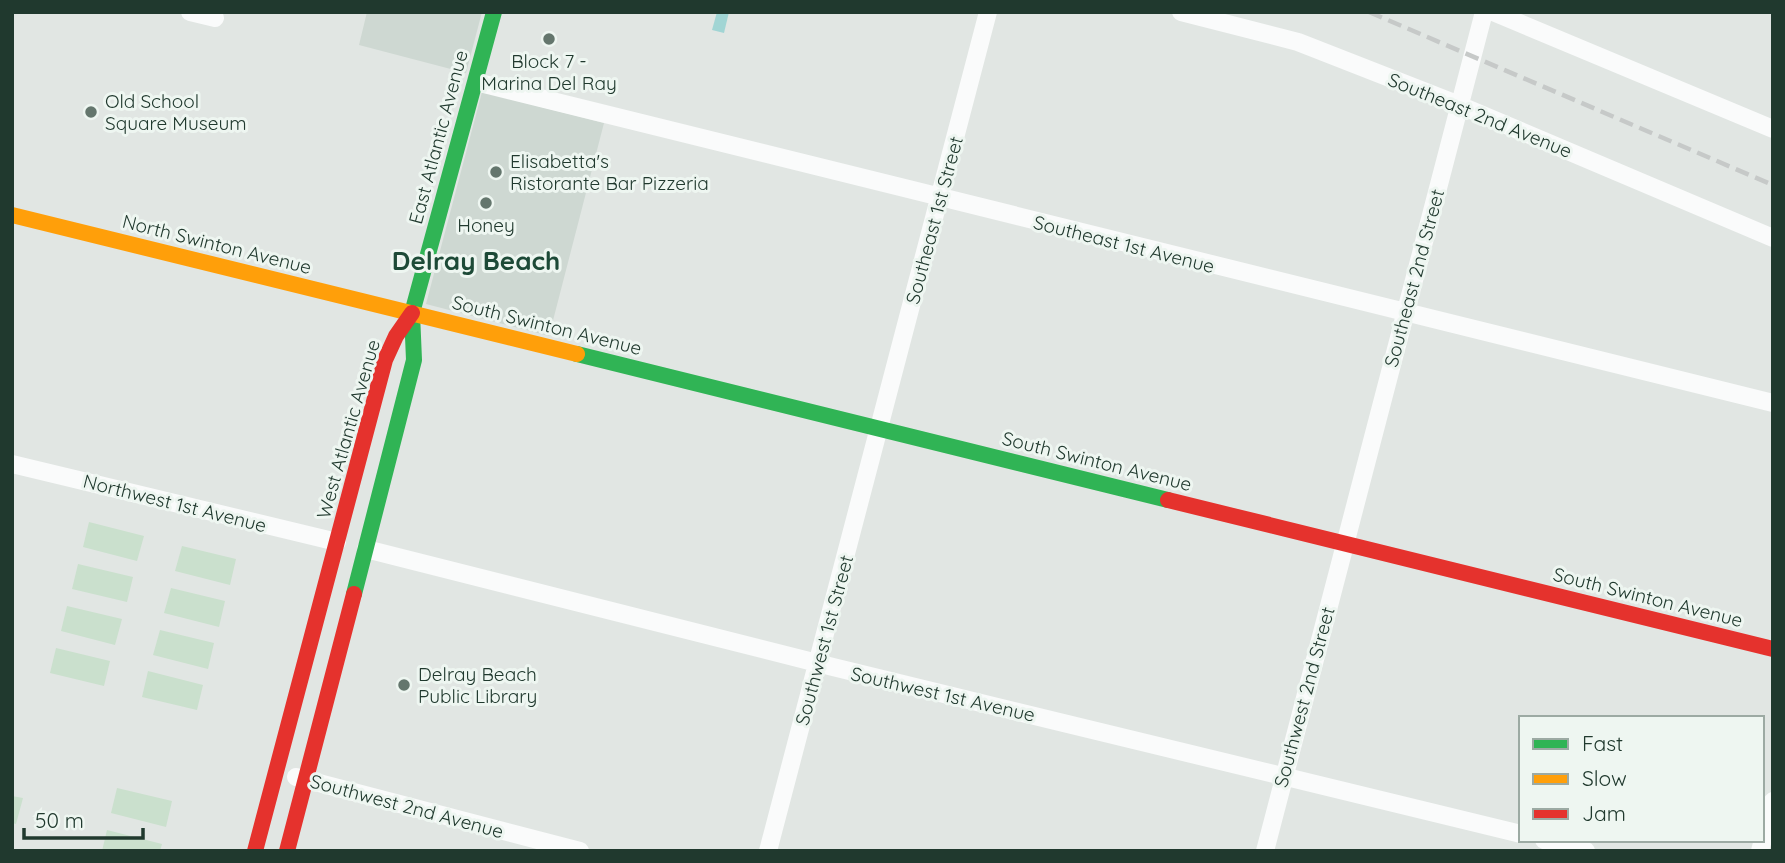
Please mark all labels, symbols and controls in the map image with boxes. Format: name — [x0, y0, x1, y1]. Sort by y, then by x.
marker: Block 7 - Marina Del Ray — [541, 31, 557, 47]
street label: East Atlantic Avenue — [403, 48, 473, 226]
place label: Block 7 - Marina Del Ray — [481, 49, 617, 95]
street label: Southeast 2nd Avenue — [1385, 67, 1575, 163]
place label: Old School Square Museum — [105, 89, 247, 135]
marker: Old School Square Museum — [83, 104, 99, 120]
street label: Southeast 1st Street — [900, 134, 968, 306]
place label: Elisabetta's Ristorante Bar Pizzeria — [510, 149, 709, 195]
marker: Elisabetta's Ristorante Bar Pizzeria — [488, 164, 504, 180]
street label: Southeast 2nd Street — [1379, 186, 1449, 370]
marker: Honey — [478, 195, 494, 211]
street label: North Swinton Avenue — [120, 209, 314, 279]
street label: Southeast 1st Avenue — [1031, 210, 1217, 278]
place label: Honey — [457, 213, 515, 237]
district label: Delray Beach — [392, 244, 560, 277]
street label: South Swinton Avenue — [450, 290, 644, 360]
street label: West Atlantic Avenue — [311, 337, 385, 521]
street label: South Swinton Avenue — [1000, 426, 1194, 496]
street label: Northwest 1st Avenue — [81, 469, 269, 537]
street label: Southwest 1st Street — [790, 552, 858, 728]
street label: South Swinton Avenue — [1551, 562, 1745, 632]
street label: Southwest 2nd Street — [1268, 604, 1340, 790]
street label: Southwest 1st Avenue — [849, 661, 1037, 727]
place label: Delray Beach Public Library — [418, 662, 537, 708]
marker: Delray Beach Public Library — [396, 677, 412, 693]
legend — [1519, 716, 1764, 842]
text: Fast — [1582, 730, 1623, 756]
text: Slow — [1582, 765, 1627, 791]
street label: Southwest 2nd Avenue — [308, 769, 506, 843]
scale bar — [24, 796, 144, 840]
text: Jam — [1582, 800, 1626, 826]
text: 50 m — [35, 807, 84, 833]

